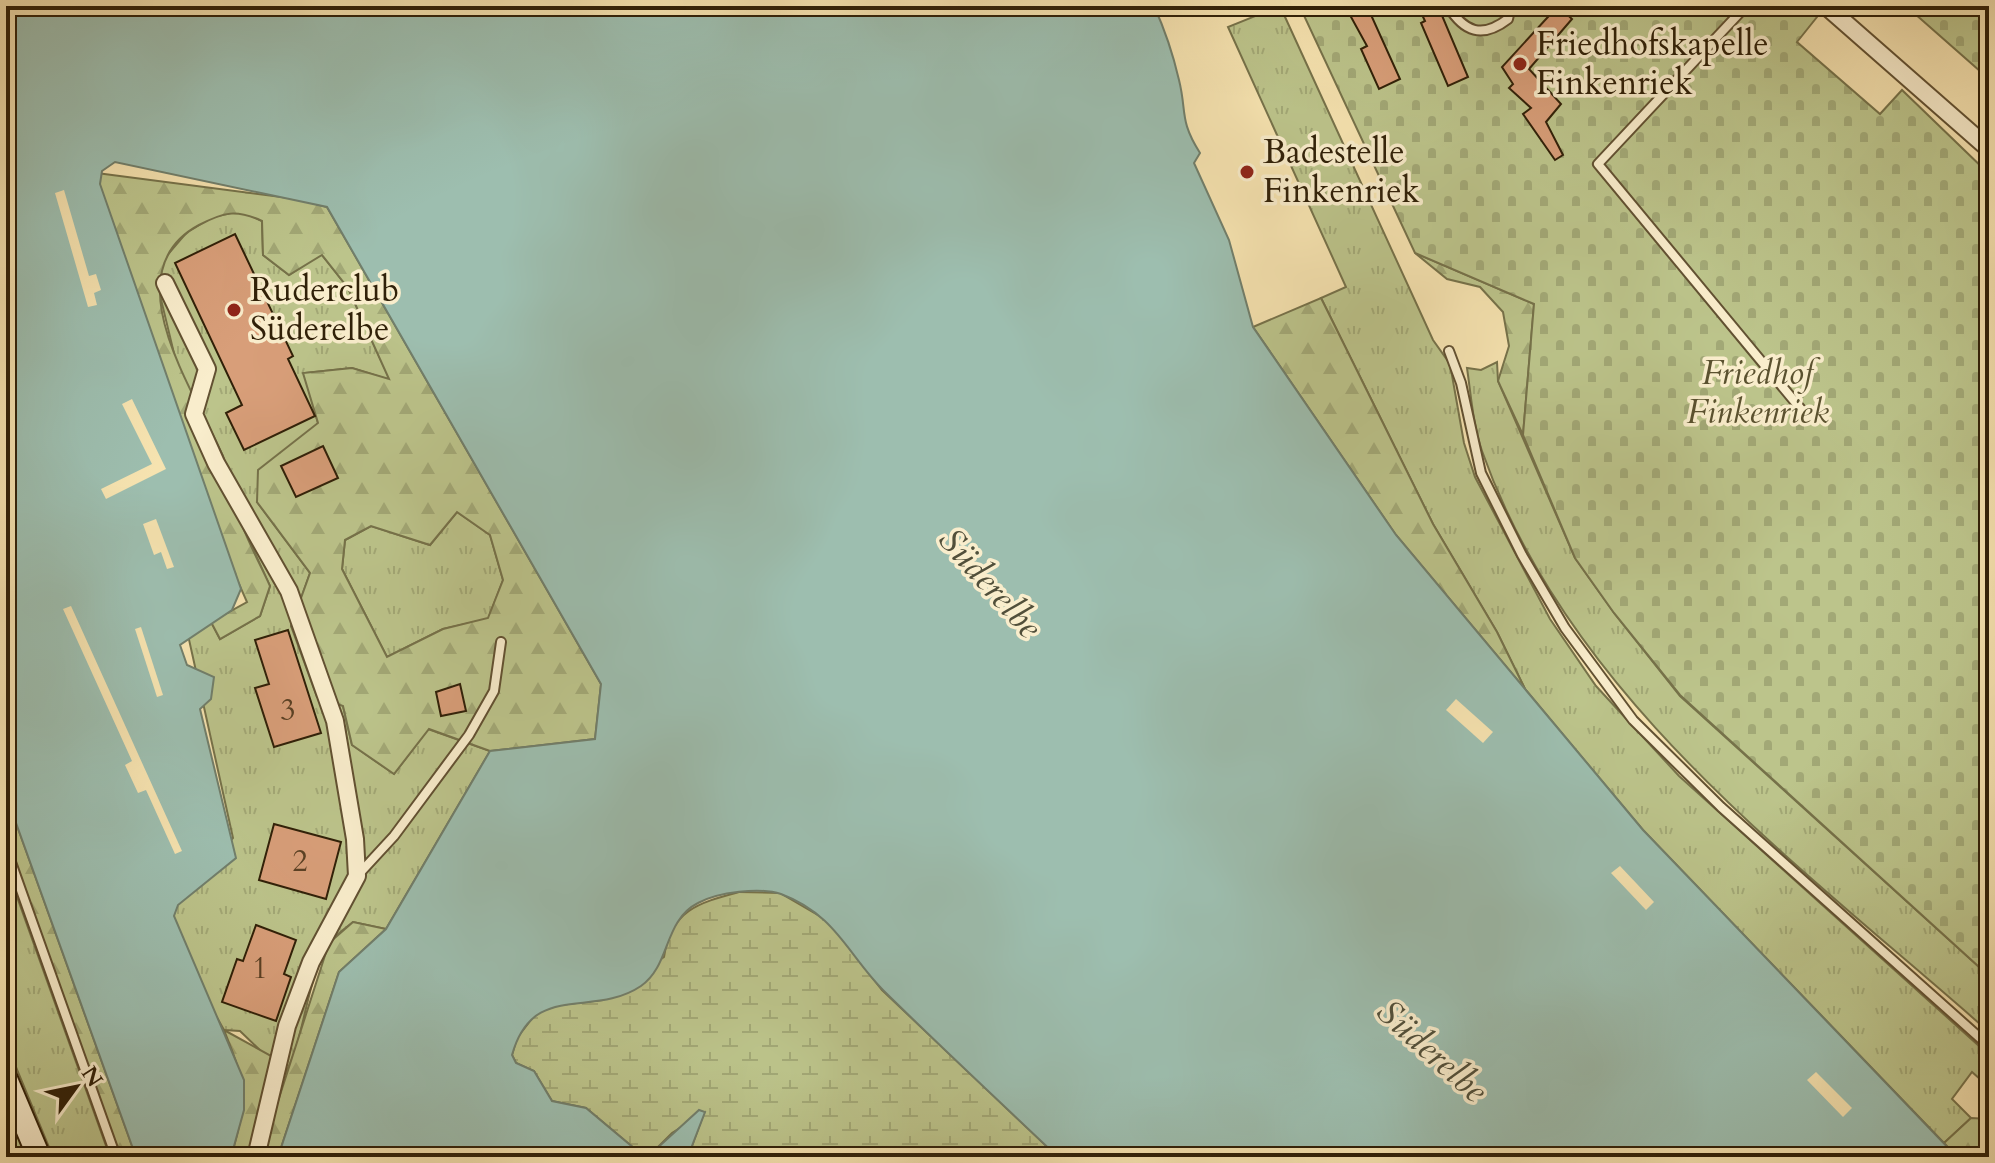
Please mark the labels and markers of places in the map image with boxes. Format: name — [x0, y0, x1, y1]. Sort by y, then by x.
place label: Friedhofskapelle Finkenriek — [1536, 21, 1769, 106]
marker: Friedhofskapelle Finkenriek — [1511, 55, 1529, 73]
place label: Badestelle Finkenriek — [1263, 129, 1421, 214]
marker: Badestelle Finkenriek — [1238, 163, 1256, 181]
place label: Ruderclub Süderelbe — [250, 267, 399, 352]
marker: Ruderclub Süderelbe — [225, 301, 243, 319]

